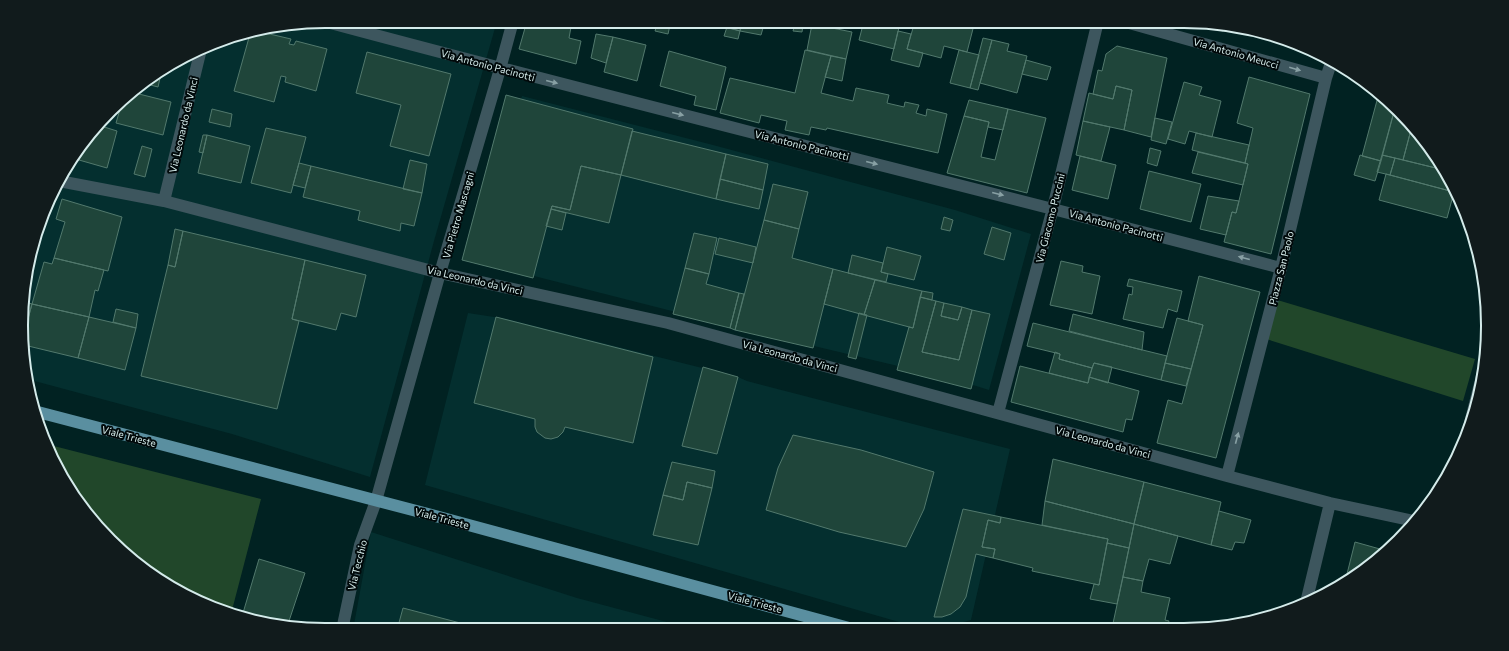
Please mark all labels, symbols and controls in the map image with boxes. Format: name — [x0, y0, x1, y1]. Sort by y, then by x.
street label: Via Antonio Meucci — [1192, 35, 1280, 71]
street label: Via Antonio Pacinotti — [440, 47, 536, 83]
one-way arrow — [1289, 66, 1301, 72]
street label: Via Leonardo da Vinci — [166, 76, 200, 174]
one-way arrow — [546, 79, 558, 85]
one-way arrow — [672, 111, 684, 117]
street label: Via Antonio Pacinotti — [754, 127, 850, 163]
one-way arrow — [866, 160, 878, 166]
street label: Via Pietro Mascagni — [440, 170, 476, 260]
street label: Via Giacomo Puccini — [1033, 172, 1067, 264]
one-way arrow — [992, 192, 1004, 198]
street label: Via Antonio Pacinotti — [1068, 207, 1164, 243]
street label: Piazza San Paolo — [1266, 230, 1296, 306]
one-way arrow — [1237, 255, 1249, 261]
street label: Via Leonardo da Vinci — [426, 263, 524, 297]
street label: Via Leonardo da Vinci — [741, 338, 839, 374]
street label: Viale Trieste — [101, 423, 157, 449]
street label: Via Leonardo da Vinci — [1054, 424, 1152, 460]
one-way arrow — [1234, 432, 1240, 445]
street label: Viale Trieste — [414, 505, 470, 531]
street label: Via Tecchio — [345, 538, 369, 592]
street label: Viale Trieste — [727, 589, 783, 615]

